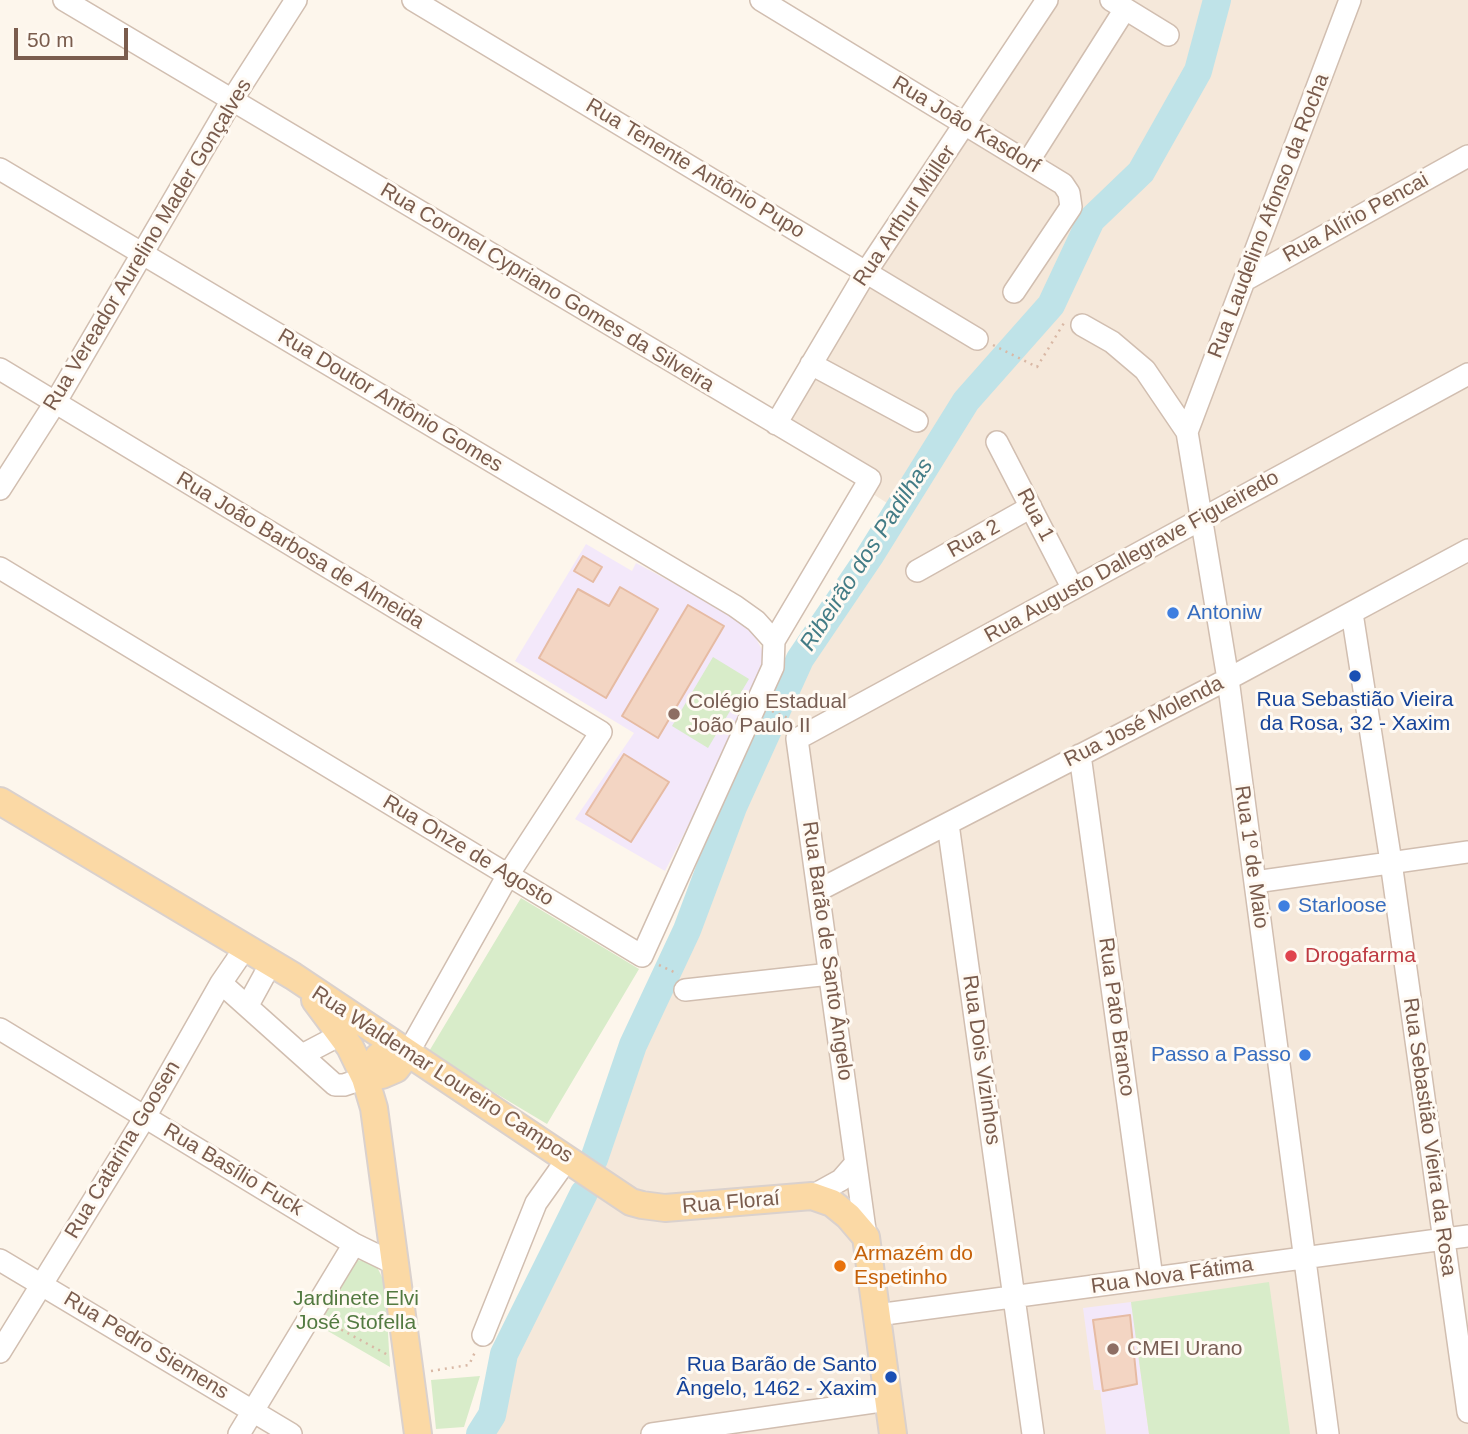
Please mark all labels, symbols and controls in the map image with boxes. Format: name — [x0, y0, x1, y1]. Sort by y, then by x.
scale bar — [18, 14, 131, 58]
text: 50 m — [27, 28, 74, 51]
street label: Rua Laudelino Afonso da Rocha — [1203, 70, 1335, 362]
street label: Rua João Kasdorf — [887, 71, 1045, 179]
street label: Rua Vereador Aurelino Mader Gonçalves — [39, 74, 257, 416]
street label: Rua Tenente Antônio Pupo — [581, 94, 809, 244]
street label: Rua Arthur Müller — [849, 141, 961, 291]
street label: Rua Alírio Pencai — [1279, 168, 1433, 268]
street label: Rua Coronel Cypriano Gomes da Silveira — [375, 178, 719, 398]
street label: Rua Doutor Antônio Gomes — [273, 324, 507, 478]
water label: Ribeirão dos Padilhas — [794, 454, 940, 656]
street label: Rua Augusto Dallegrave Figueiredo — [980, 465, 1284, 649]
street label: Rua João Barbosa de Almeida — [171, 467, 429, 635]
street label: Rua 1 — [1011, 484, 1059, 546]
street label: Rua 2 — [943, 514, 1005, 564]
place label: Antoniw — [1187, 600, 1262, 626]
marker: Antoniw — [1165, 605, 1181, 621]
marker: Rua Sebastião Vieira da Rosa, 32 - Xaxim — [1347, 668, 1363, 684]
street label: Rua José Molenda — [1060, 671, 1228, 773]
place label: Rua Sebastião Vieira da Rosa, 32 - Xaxim — [1257, 687, 1453, 737]
place label: Colégio Estadual João Paulo II — [688, 689, 847, 739]
marker: Colégio Estadual João Paulo II — [666, 706, 682, 722]
street label: Rua 1º de Maio — [1228, 784, 1274, 930]
street label: Rua Onze de Agosto — [378, 790, 558, 912]
street label: Rua Barão de Santo Ângelo — [796, 820, 858, 1082]
place label: Starloose — [1298, 893, 1387, 919]
marker: Starloose — [1276, 898, 1292, 914]
street label: Rua Pato Branco — [1092, 936, 1140, 1098]
place label: Drogafarma — [1305, 943, 1416, 969]
marker: Drogafarma — [1283, 948, 1299, 964]
street label: Rua Dois Vizinhos — [957, 973, 1005, 1147]
street label: Rua Waldemar Loureiro Campos — [307, 981, 577, 1169]
street label: Rua Sebastião Vieira da Rosa — [1397, 996, 1461, 1278]
place label: Passo a Passo — [1151, 1042, 1291, 1068]
marker: Passo a Passo — [1297, 1047, 1313, 1063]
street label: Rua Catarina Goosen — [60, 1056, 186, 1244]
street label: Rua Basílio Fuck — [158, 1118, 308, 1222]
street label: Rua Floraí — [681, 1186, 781, 1220]
place label: Armazém do Espetinho — [854, 1241, 973, 1291]
street label: Rua Nova Fátima — [1089, 1252, 1255, 1300]
marker: Armazém do Espetinho — [832, 1258, 848, 1274]
park label: Jardinete Elvi José Stofella — [293, 1286, 419, 1336]
street label: Rua Pedro Siemens — [59, 1287, 233, 1405]
place label: CMEI Urano — [1127, 1336, 1243, 1362]
marker: CMEI Urano — [1105, 1341, 1121, 1357]
place label: Rua Barão de Santo Ângelo, 1462 - Xaxim — [676, 1352, 877, 1402]
marker: Rua Barão de Santo Ângelo, 1462 - Xaxim — [883, 1369, 899, 1385]

